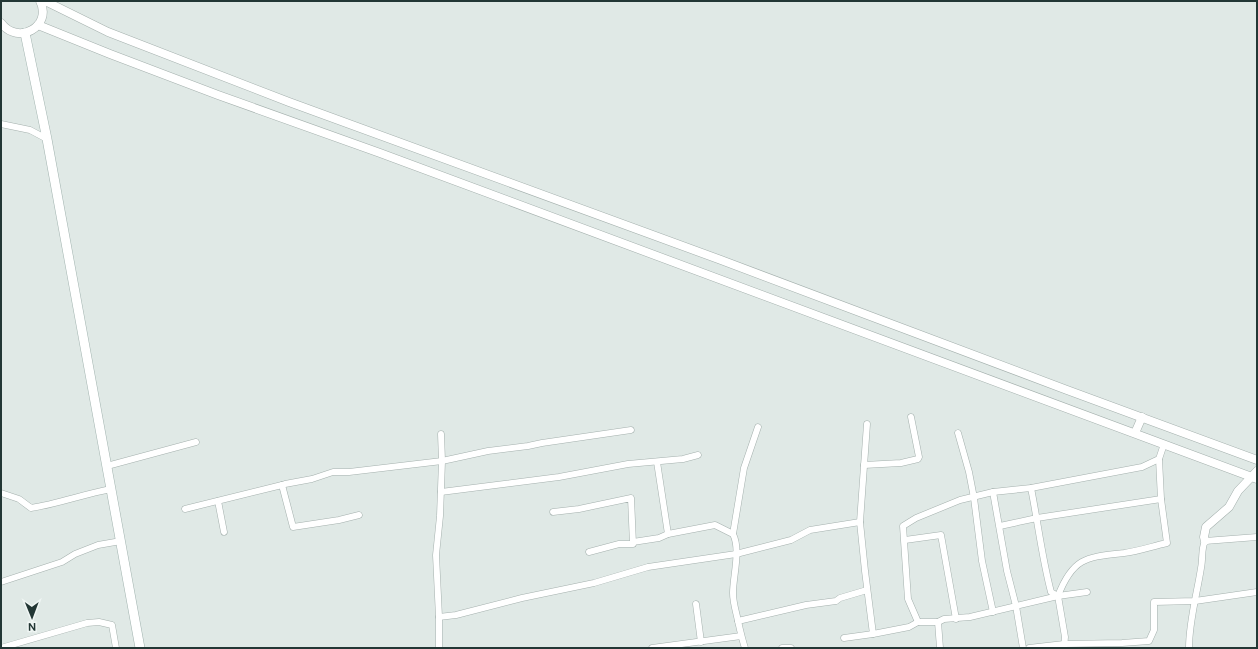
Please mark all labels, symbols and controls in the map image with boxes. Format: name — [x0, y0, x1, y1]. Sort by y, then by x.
north arrow — [12, 597, 52, 637]
text: N — [28, 620, 36, 634]

